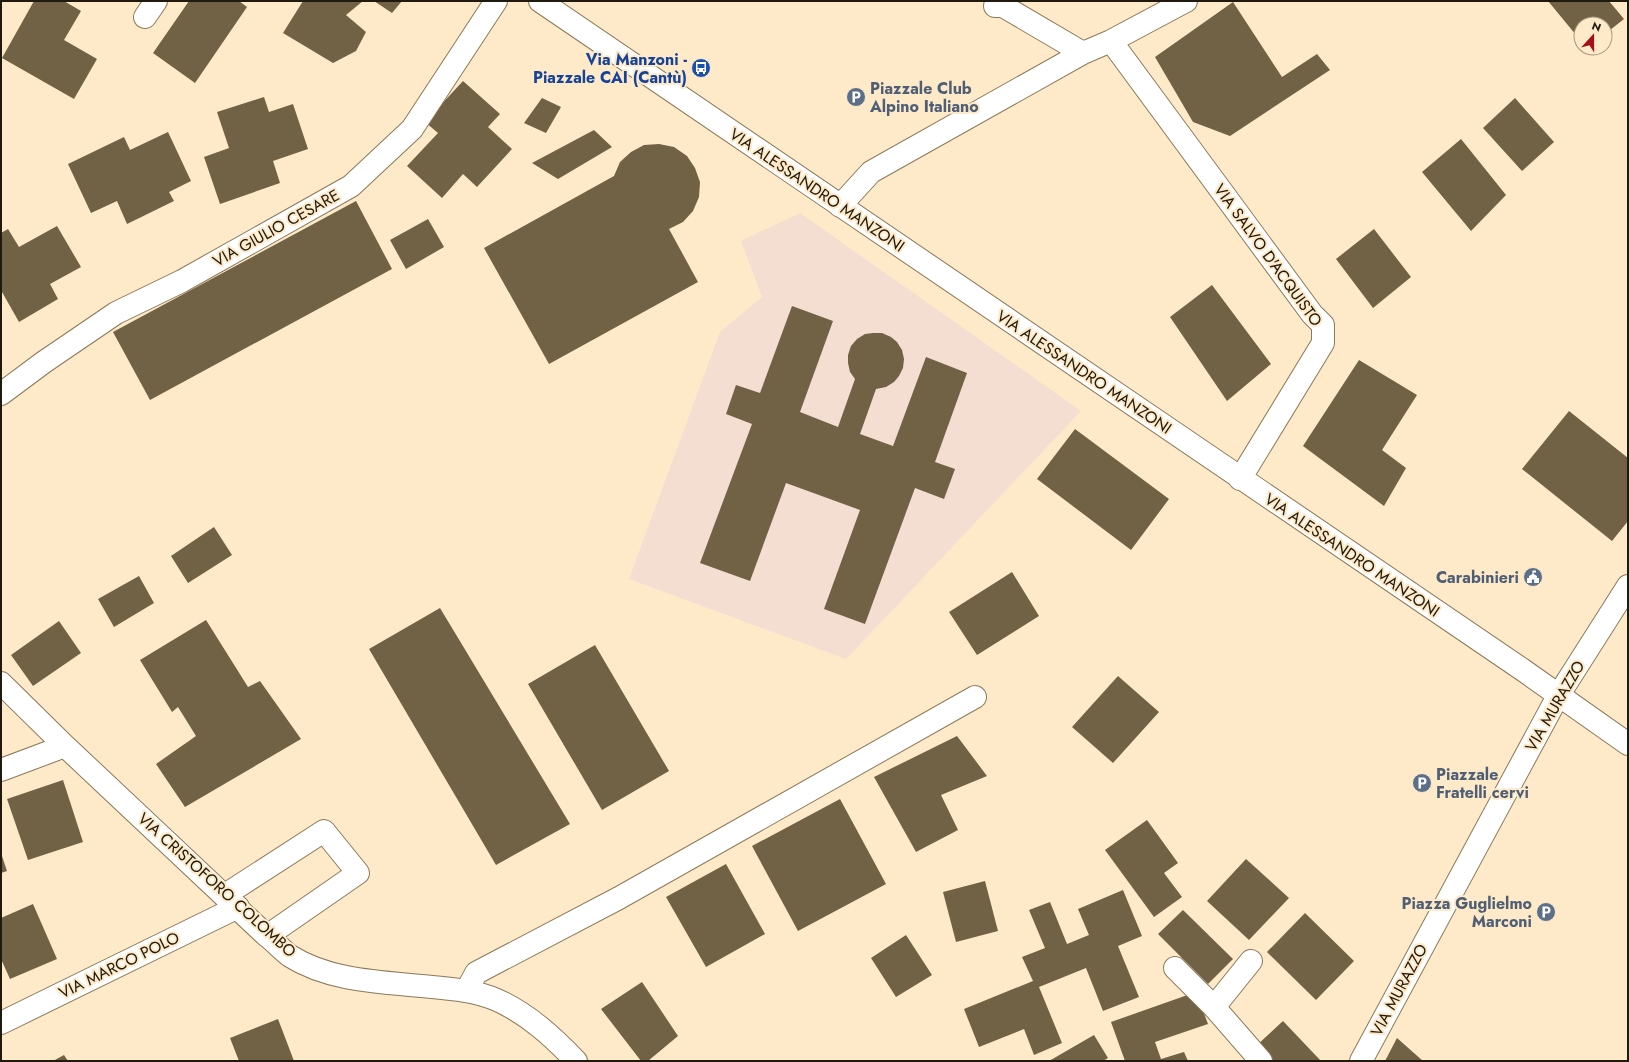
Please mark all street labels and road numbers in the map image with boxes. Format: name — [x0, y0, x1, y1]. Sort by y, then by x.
street label: VIA ALESSANDRO MANZONI — [725, 123, 909, 257]
street label: VIA SALVO D'ACQUISTO — [1208, 179, 1328, 331]
street label: VIA GIULIO CESARE — [209, 184, 343, 272]
street label: VIA ALESSANDRO MANZONI — [992, 305, 1176, 439]
street label: VIA ALESSANDRO MANZONI — [1260, 488, 1444, 622]
street label: VIA MURAZZO — [1520, 656, 1590, 756]
street label: VIA CRISTOFORO COLOMBO — [133, 807, 301, 963]
street label: VIA MARCO POLO — [55, 926, 183, 1004]
street label: VIA MURAZZO — [1365, 940, 1433, 1040]

